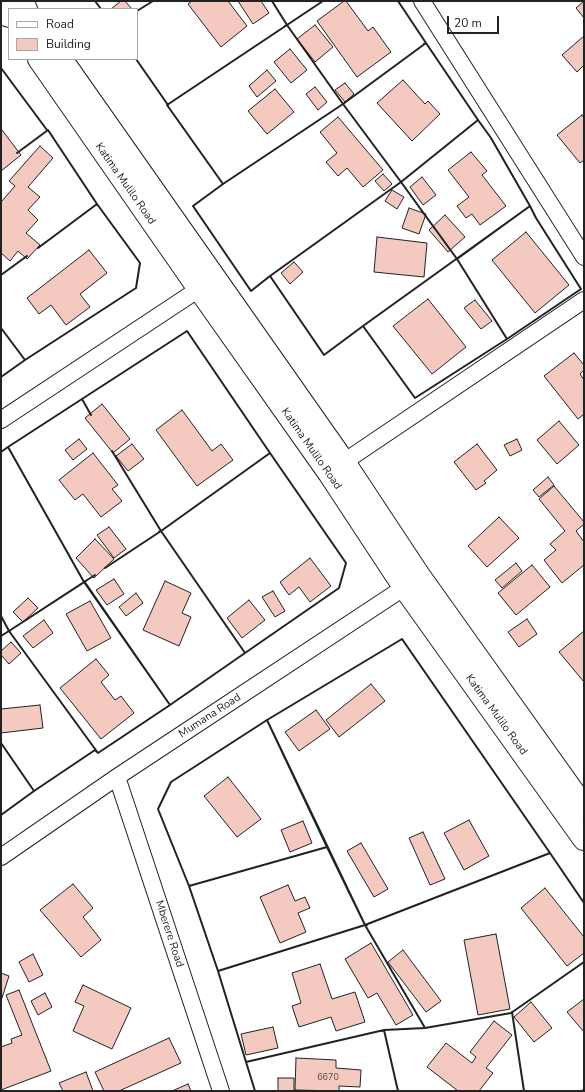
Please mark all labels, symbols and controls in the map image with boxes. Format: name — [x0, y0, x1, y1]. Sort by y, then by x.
legend — [8, 8, 138, 60]
scale bar — [449, 8, 501, 34]
text: 20 m — [454, 15, 482, 31]
text: Road — [46, 16, 74, 32]
text: Building — [46, 36, 91, 52]
street label: Katima Mulilo Road — [92, 141, 158, 227]
street label: Katima Mulilo Road — [278, 406, 344, 492]
street label: Katima Mulilo Road — [462, 672, 530, 758]
street label: Mumana Road — [176, 691, 244, 741]
street label: Mberere Road — [152, 899, 186, 969]
house number: 6670 — [317, 1073, 339, 1083]

